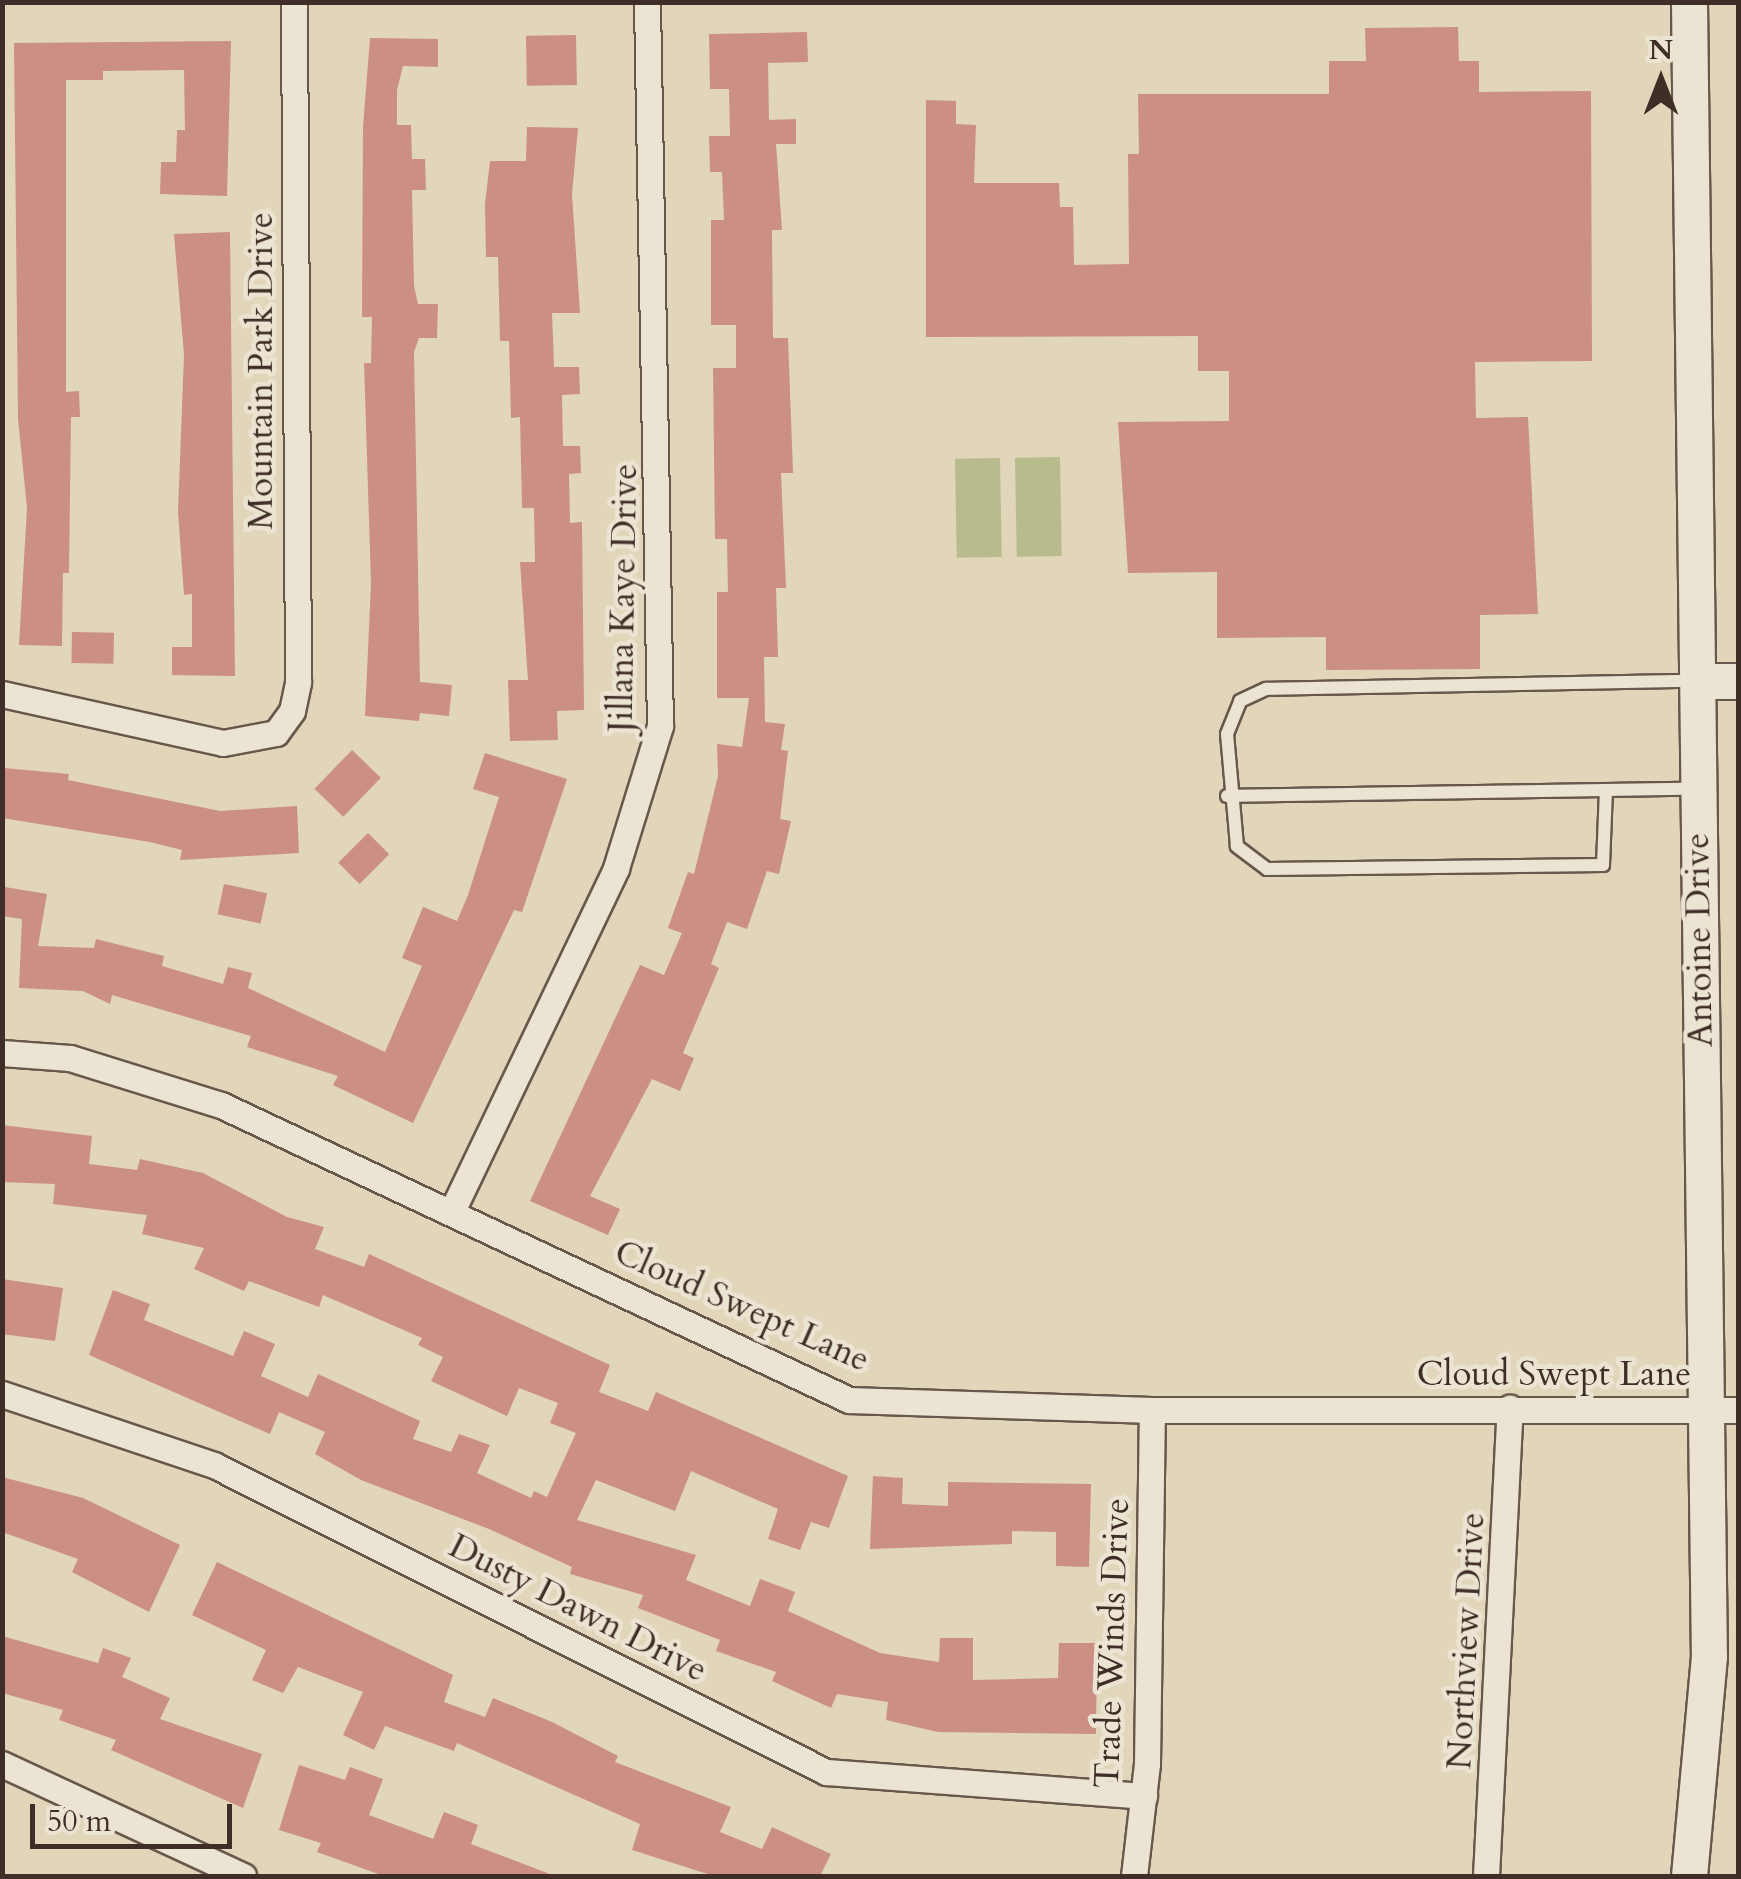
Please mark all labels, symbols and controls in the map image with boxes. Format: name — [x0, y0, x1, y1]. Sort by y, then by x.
north arrow — [1611, 30, 1711, 130]
text: N — [1649, 31, 1673, 69]
street label: Mountain Park Drive — [240, 212, 282, 530]
street label: Jillana Kaye Drive — [600, 463, 646, 733]
street label: Antoine Drive — [1676, 832, 1722, 1048]
street label: Cloud Swept Lane — [608, 1231, 876, 1381]
street label: Cloud Swept Lane — [1417, 1353, 1691, 1395]
street label: Trade Winds Drive — [1086, 1497, 1138, 1789]
street label: Northview Drive — [1438, 1511, 1494, 1771]
street label: Dusty Dawn Drive — [442, 1525, 714, 1691]
scale bar — [35, 1784, 238, 1846]
text: 50 m — [47, 1801, 111, 1842]

